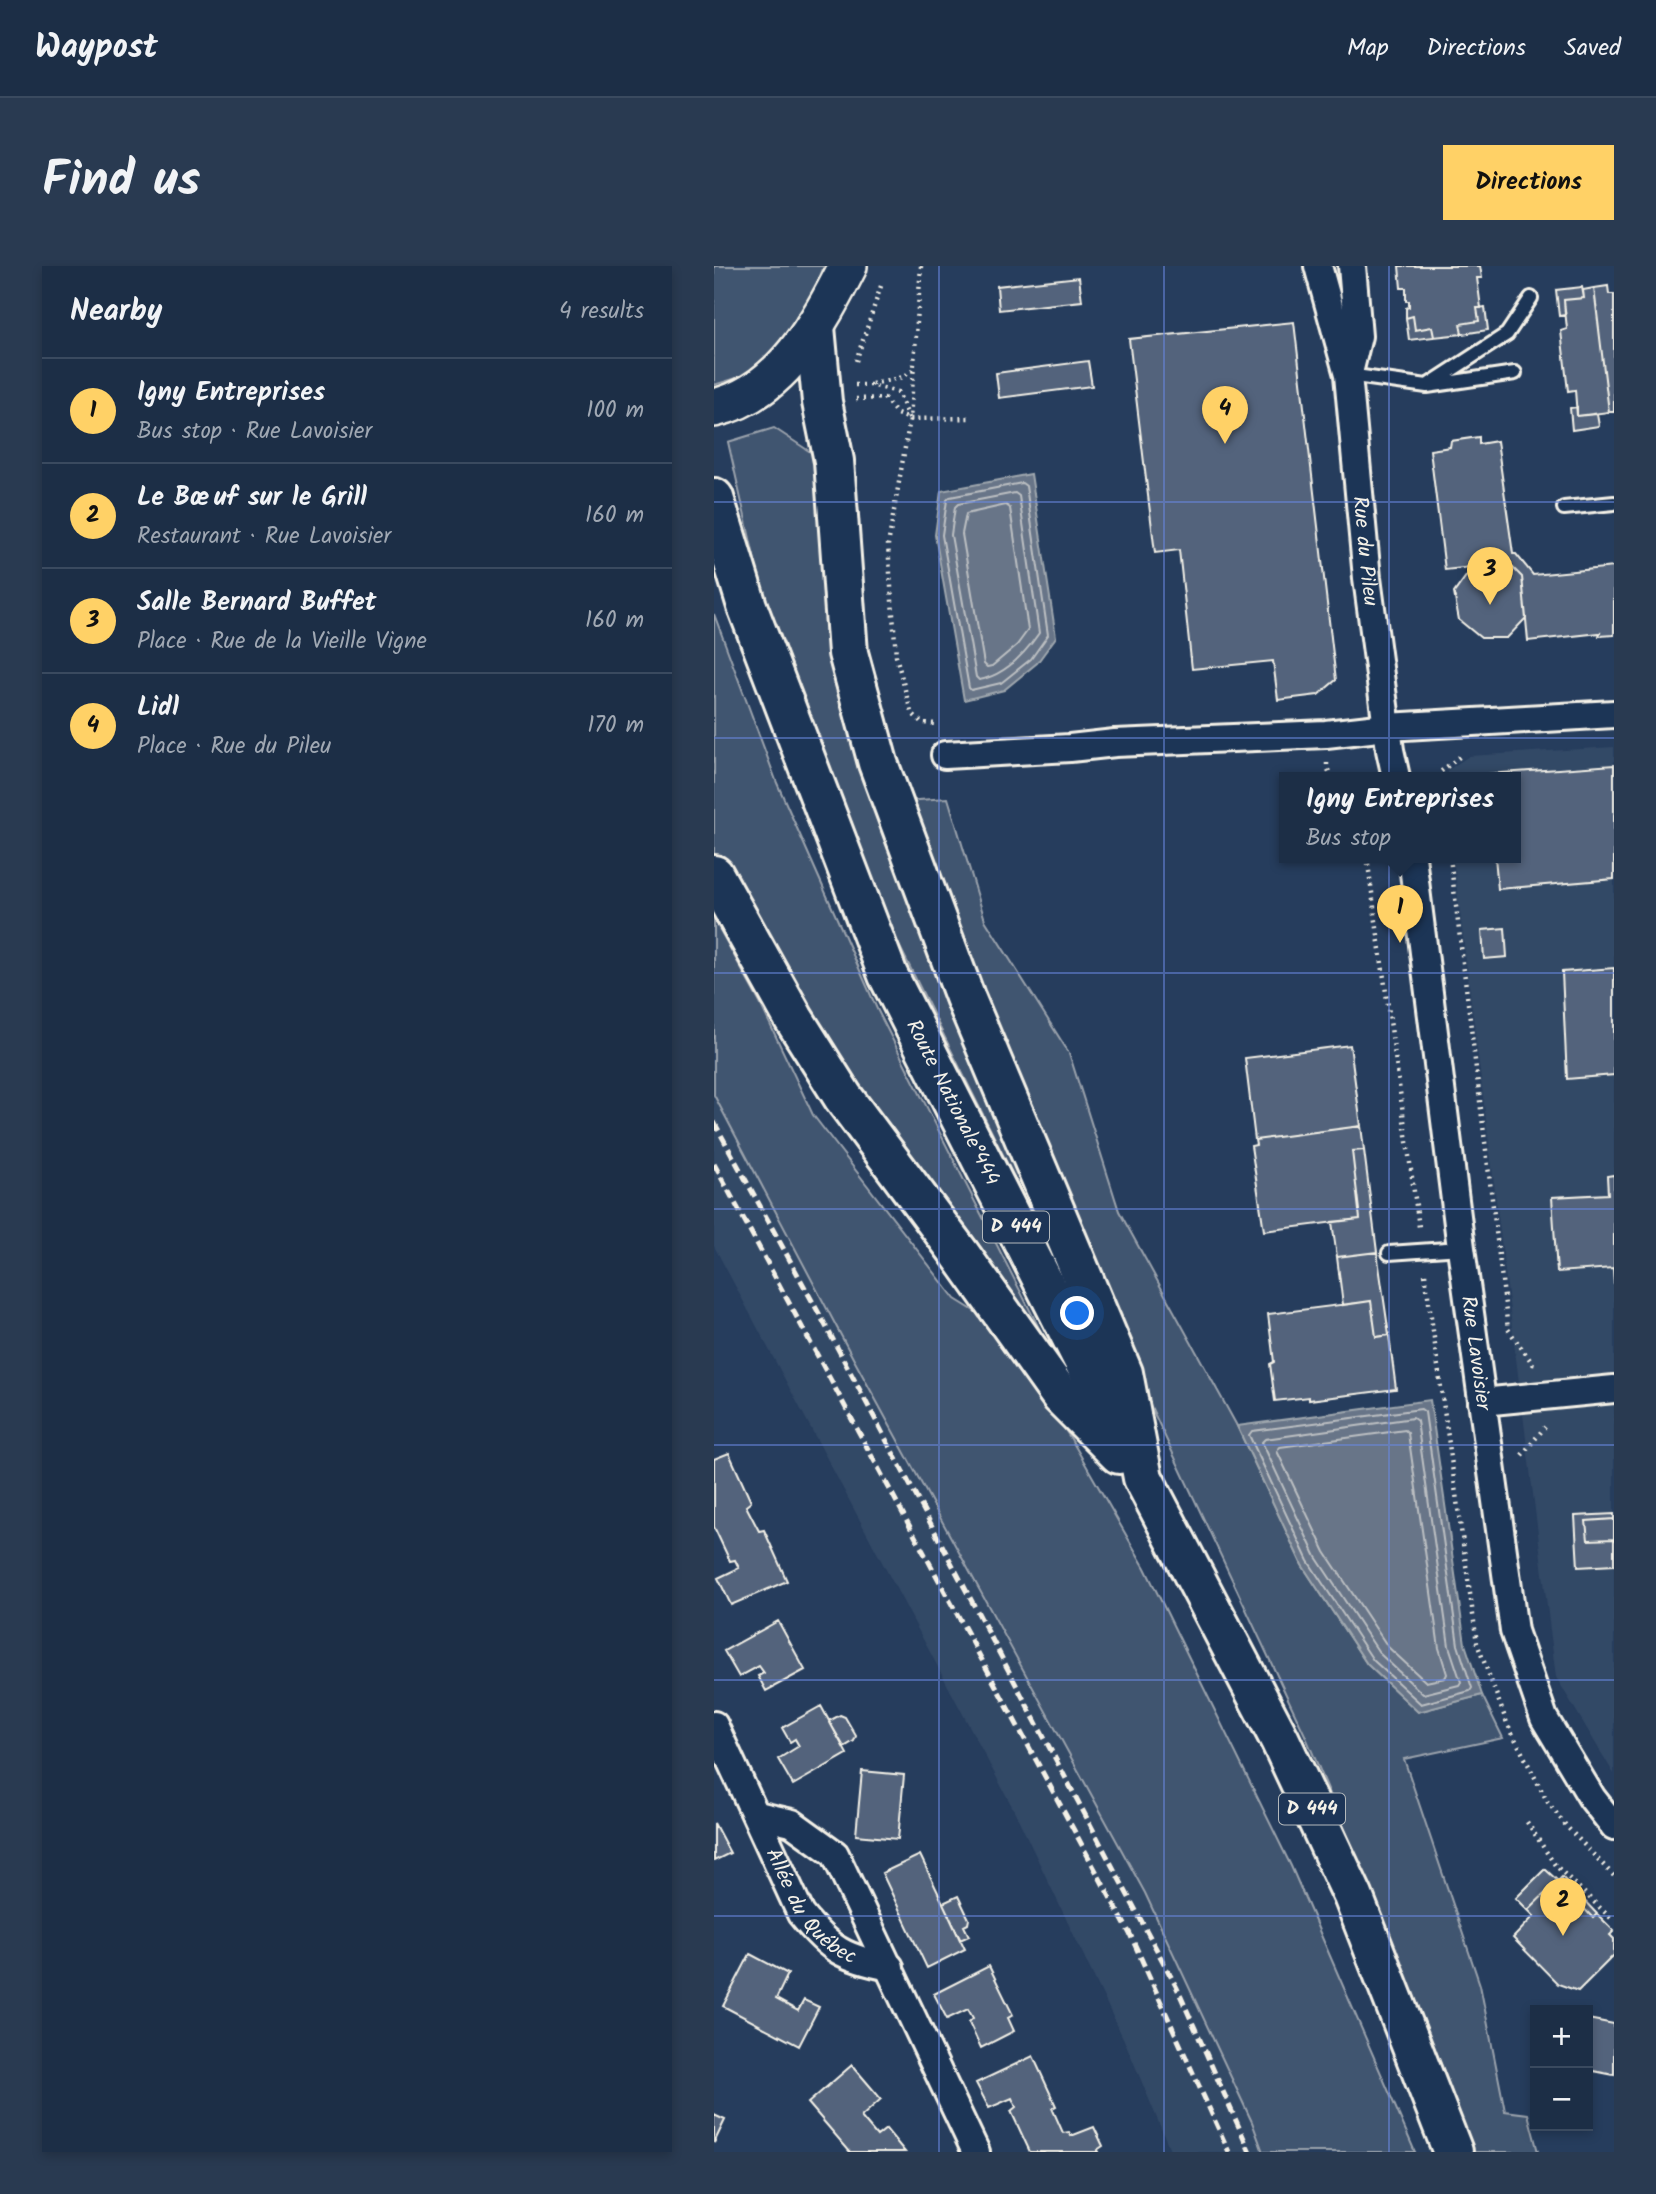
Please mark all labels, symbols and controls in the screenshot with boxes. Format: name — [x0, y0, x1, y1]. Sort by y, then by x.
text: Waypost — [35, 22, 158, 75]
text: Map — [1347, 29, 1389, 68]
text: Directions — [1427, 29, 1526, 68]
text: Saved — [1564, 29, 1621, 68]
text: Find us — [42, 143, 200, 221]
button: Directions — [1443, 145, 1614, 220]
text: Nearby — [70, 288, 162, 336]
text: 4 results — [559, 294, 644, 330]
text: Igny Entreprises — [137, 372, 325, 414]
pin: 4 — [1202, 386, 1248, 444]
text: 1 — [90, 393, 96, 429]
text: 100 m — [586, 393, 644, 429]
text: Bus stop · Rue Lavoisier — [137, 414, 372, 450]
text: Le Bœuf sur le Grill — [137, 477, 367, 519]
street label: Rue du Pileu — [1343, 495, 1387, 608]
text: 2 — [86, 498, 100, 534]
text: 160 m — [585, 498, 644, 534]
text: Restaurant · Rue Lavoisier — [137, 519, 391, 555]
pin: 3 — [1467, 547, 1513, 605]
text: Salle Bernard Buffet — [137, 582, 376, 624]
text: 3 — [87, 603, 99, 639]
text: 160 m — [585, 603, 644, 639]
text: Place · Rue de la Vieille Vigne — [137, 624, 427, 660]
text: Lidl — [137, 687, 179, 729]
text: 4 — [87, 708, 99, 744]
text: 170 m — [587, 708, 644, 744]
text: Place · Rue du Pileu — [137, 729, 331, 765]
popup — [1279, 772, 1521, 863]
text: Igny Entreprises — [1306, 779, 1494, 821]
text: Bus stop — [1306, 821, 1391, 857]
pin: 1 — [1377, 885, 1423, 943]
street label: Route Nationale°444 — [897, 1014, 1009, 1191]
road number: D 444 — [983, 1211, 1049, 1242]
street label: Rue Lavoisier — [1451, 1294, 1500, 1413]
your location — [1060, 1296, 1094, 1330]
road number: D 444 — [1279, 1793, 1345, 1824]
street label: Allée du Québec — [756, 1843, 861, 1973]
pin: 2 — [1540, 1878, 1586, 1936]
map controls — [1530, 2005, 1593, 2131]
button: + — [1530, 2005, 1593, 2068]
button: − — [1530, 2068, 1593, 2131]

